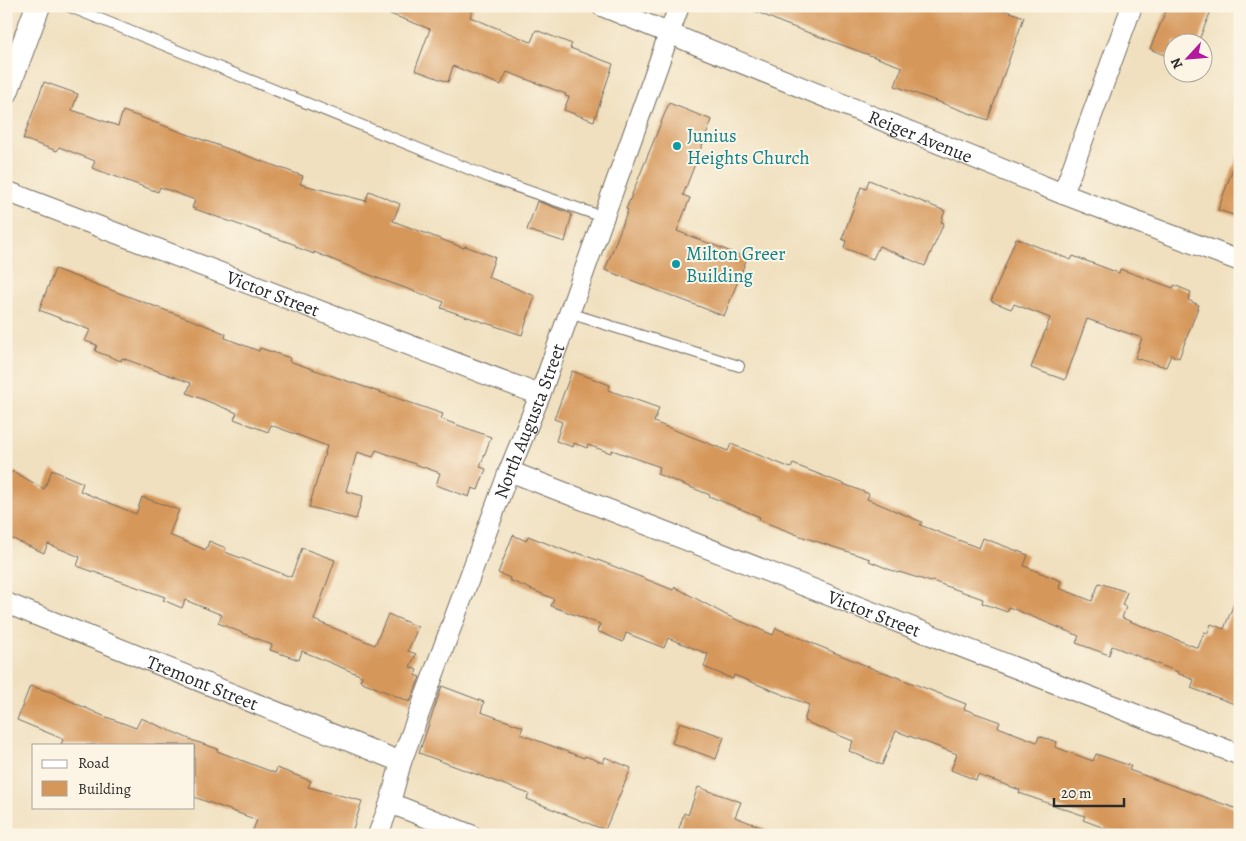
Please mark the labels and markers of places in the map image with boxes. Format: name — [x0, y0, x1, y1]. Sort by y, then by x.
place label: Junius Heights Church — [687, 123, 810, 171]
marker: Junius Heights Church — [671, 140, 683, 152]
place label: Milton Greer Building — [686, 241, 785, 289]
marker: Milton Greer Building — [670, 258, 682, 270]

